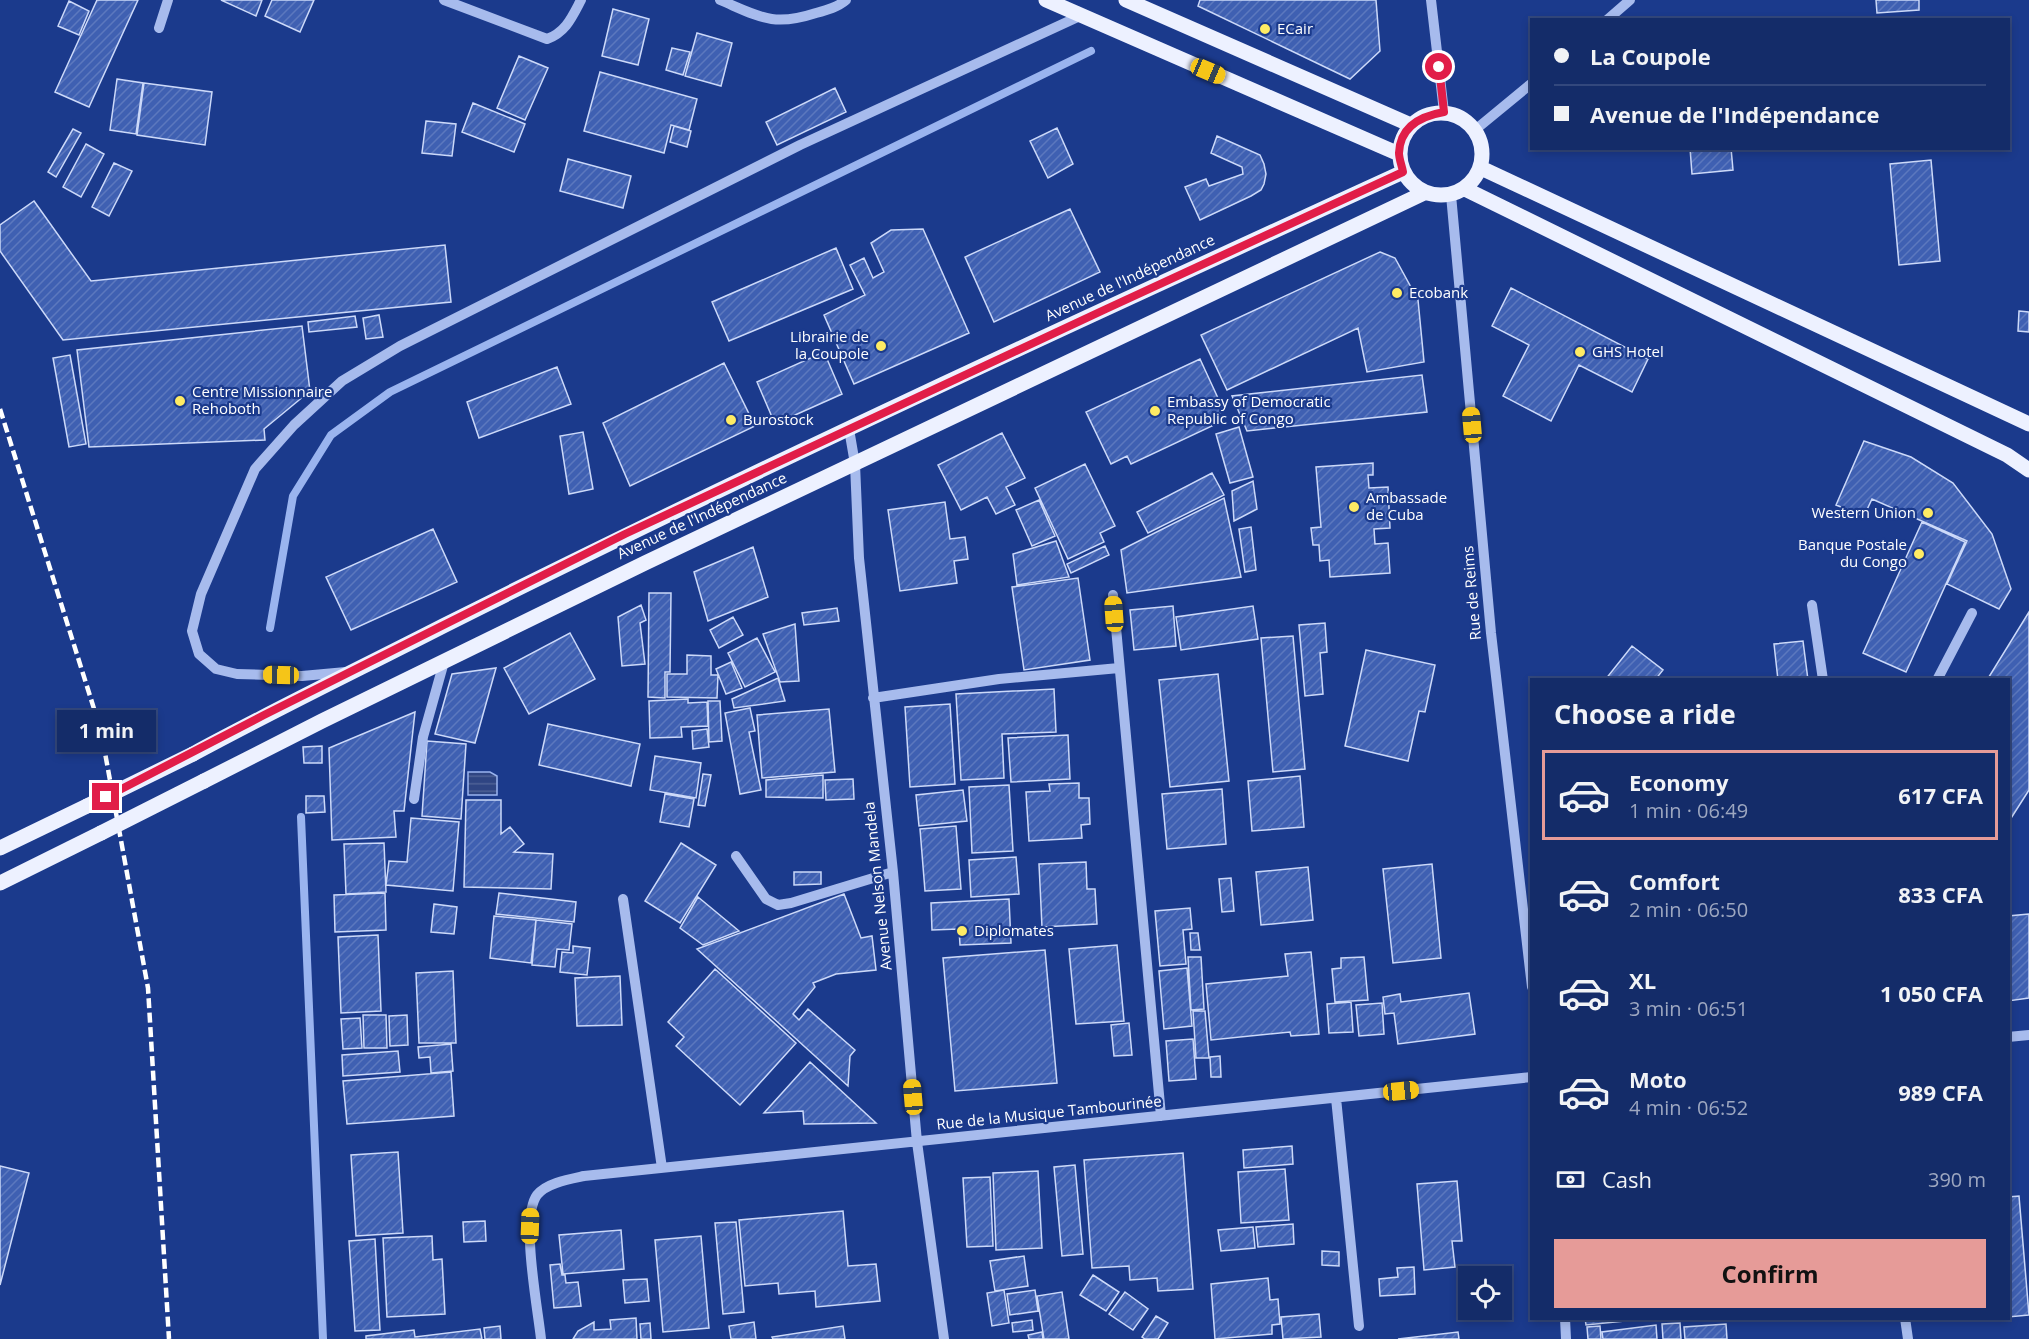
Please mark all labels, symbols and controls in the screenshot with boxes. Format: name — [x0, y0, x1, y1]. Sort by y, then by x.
place label: ECair — [1277, 18, 1313, 38]
marker: ECair — [1258, 22, 1272, 36]
text: La Coupole — [1590, 41, 1711, 71]
route start — [1425, 53, 1452, 80]
car — [1188, 56, 1228, 86]
text: Avenue de l'Indépendance — [1590, 99, 1880, 129]
street label: Avenue de l'Indépendance — [1042, 229, 1218, 325]
place label: Ecobank — [1409, 282, 1468, 302]
marker: Ecobank — [1390, 286, 1404, 300]
place label: Librairie de la Coupole — [790, 326, 869, 363]
marker: Librairie de la Coupole — [874, 339, 888, 353]
place label: GHS Hotel — [1592, 341, 1664, 361]
marker: GHS Hotel — [1573, 345, 1587, 359]
place label: Centre Missionnaire Rehoboth — [192, 381, 332, 418]
place label: Embassy of Democratic Republic of Congo — [1167, 391, 1331, 428]
marker: Centre Missionnaire Rehoboth — [173, 394, 187, 408]
marker: Embassy of Democratic Republic of Congo — [1148, 404, 1162, 418]
car — [1461, 406, 1483, 444]
place label: Burostock — [743, 409, 814, 429]
marker: Burostock — [724, 413, 738, 427]
street label: Avenue de l'Indépendance — [614, 467, 790, 563]
place label: Ambassade de Cuba — [1366, 487, 1447, 524]
marker: Ambassade de Cuba — [1347, 500, 1361, 514]
place label: Western Union — [1811, 502, 1916, 522]
marker: Western Union — [1921, 506, 1935, 520]
place label: Banque Postale du Congo — [1798, 534, 1907, 571]
street label: Rue de Reims — [1457, 545, 1485, 641]
marker: Banque Postale du Congo — [1912, 547, 1926, 561]
car — [1104, 595, 1124, 633]
car — [263, 666, 299, 684]
text: Choose a ride — [1554, 695, 1736, 732]
callout: 1 min — [57, 710, 156, 752]
text: 1 min — [79, 717, 134, 744]
text: Economy — [1629, 767, 1728, 797]
icon: car — [1557, 768, 1611, 822]
text: 617 CFA — [1898, 780, 1983, 810]
route end — [92, 783, 119, 810]
text: 1 min · 06:49 — [1629, 797, 1748, 824]
street label: Avenue Nelson Mandela — [858, 801, 896, 972]
text: Comfort — [1629, 866, 1720, 896]
icon: car — [1557, 867, 1611, 921]
text: 833 CFA — [1898, 879, 1983, 909]
text: 2 min · 06:50 — [1629, 896, 1748, 923]
place label: Diplomates — [974, 920, 1054, 940]
marker: Diplomates — [955, 924, 969, 938]
text: XL — [1629, 965, 1656, 995]
icon: car — [1557, 966, 1611, 1020]
text: 1 050 CFA — [1880, 978, 1983, 1008]
text: 3 min · 06:51 — [1629, 995, 1748, 1022]
text: Moto — [1629, 1064, 1687, 1094]
icon: car — [1557, 1065, 1611, 1119]
text: 989 CFA — [1898, 1077, 1983, 1107]
car — [902, 1078, 924, 1116]
car — [1382, 1080, 1420, 1102]
street label: Rue de la Musique Tambourinée — [935, 1090, 1163, 1134]
text: 4 min · 06:52 — [1629, 1094, 1748, 1121]
icon: cash — [1554, 1163, 1587, 1196]
text: Cash — [1602, 1164, 1652, 1194]
text: 390 m — [1928, 1166, 1986, 1193]
car — [520, 1208, 540, 1244]
button: Confirm — [1554, 1239, 1986, 1308]
map controls — [1458, 1266, 1512, 1320]
button: locate — [1458, 1266, 1512, 1320]

